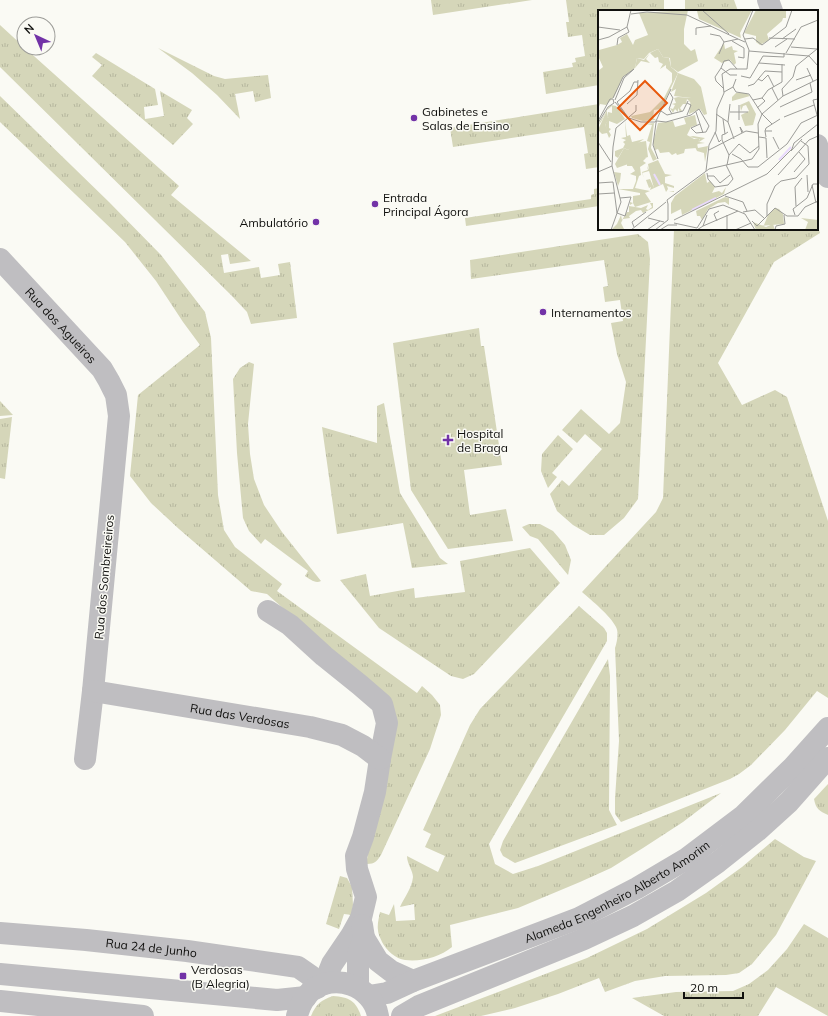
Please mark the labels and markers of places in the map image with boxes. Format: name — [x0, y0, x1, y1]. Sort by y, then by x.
place label: Gabinetes e Salas de Ensino — [422, 104, 510, 133]
marker: Gabinetes e Salas de Ensino — [409, 113, 419, 123]
place label: Entrada Principal Ágora — [383, 190, 468, 219]
marker: Entrada Principal Ágora — [370, 199, 380, 209]
place label: Ambulatório — [239, 215, 308, 230]
marker: Ambulatório — [311, 217, 321, 227]
place label: Internamentos — [551, 305, 631, 320]
marker: Internamentos — [538, 307, 548, 317]
place label: Hospital de Braga — [457, 426, 508, 455]
marker: Hospital de Braga — [442, 434, 454, 446]
place label: Verdosas (B Alegria) — [191, 962, 250, 991]
marker: Verdosas (B Alegria) — [178, 971, 188, 981]

